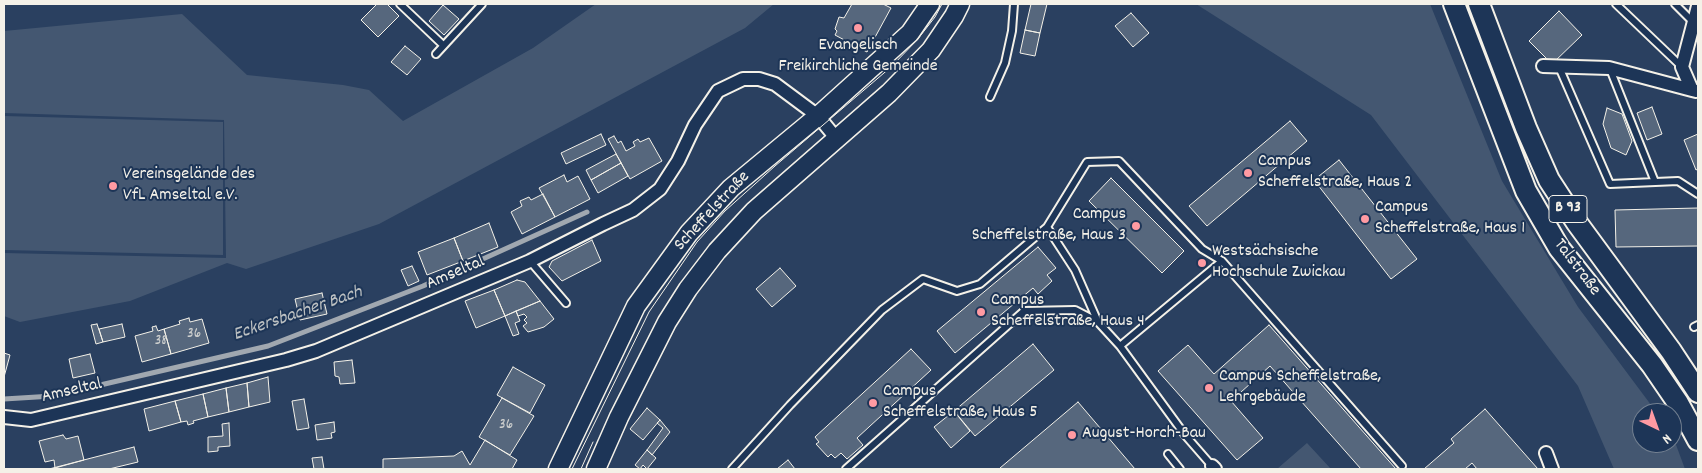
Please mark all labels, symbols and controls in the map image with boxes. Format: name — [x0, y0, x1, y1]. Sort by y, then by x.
marker: Evangelisch Freikirchliche Gemeinde — [852, 22, 864, 34]
place label: Evangelisch Freikirchliche Gemeinde — [778, 36, 938, 78]
place label: Campus Scheffelstraße, Haus 2 — [1258, 152, 1412, 194]
place label: Vereinsgelände des VfL Amseltal e.V. — [123, 165, 255, 208]
marker: Campus Scheffelstraße, Haus 2 — [1242, 167, 1254, 179]
street label: Scheffelstraße — [670, 168, 756, 256]
marker: Vereinsgelände des VfL Amseltal e.V. — [107, 180, 119, 192]
road number: B 93 — [1549, 195, 1587, 222]
place label: Campus Scheffelstraße, Haus 1 — [1375, 198, 1525, 240]
place label: Campus Scheffelstraße, Haus 3 — [972, 205, 1126, 248]
marker: Campus Scheffelstraße, Haus 1 — [1359, 213, 1371, 225]
marker: Campus Scheffelstraße, Haus 3 — [1130, 220, 1142, 232]
street label: Talstraße — [1548, 235, 1604, 301]
place label: Westsächsische Hochschule Zwickau — [1212, 242, 1345, 284]
street label: Amseltal — [424, 252, 488, 296]
marker: Westsächsische Hochschule Zwickau — [1196, 257, 1208, 269]
water label: Eckersbacher Bach — [230, 282, 366, 348]
place label: Campus Scheffelstraße, Haus 4 — [991, 291, 1145, 334]
marker: Campus Scheffelstraße, Haus 4 — [975, 306, 987, 318]
house number: 36 — [187, 326, 201, 344]
house number: 38 — [155, 333, 167, 351]
place label: Campus Scheffelstraße, Lehrgebäude — [1219, 367, 1381, 409]
street label: Amseltal — [40, 375, 104, 409]
place label: Campus Scheffelstraße, Haus 5 — [883, 382, 1038, 424]
marker: Campus Scheffelstraße, Lehrgebäude — [1203, 382, 1215, 394]
marker: Campus Scheffelstraße, Haus 5 — [867, 397, 879, 409]
north arrow — [1632, 403, 1682, 453]
house number: 36 — [499, 417, 513, 435]
place label: August-Horch-Bau — [1082, 424, 1206, 446]
marker: August-Horch-Bau — [1066, 429, 1078, 441]
text: N — [1657, 429, 1676, 448]

